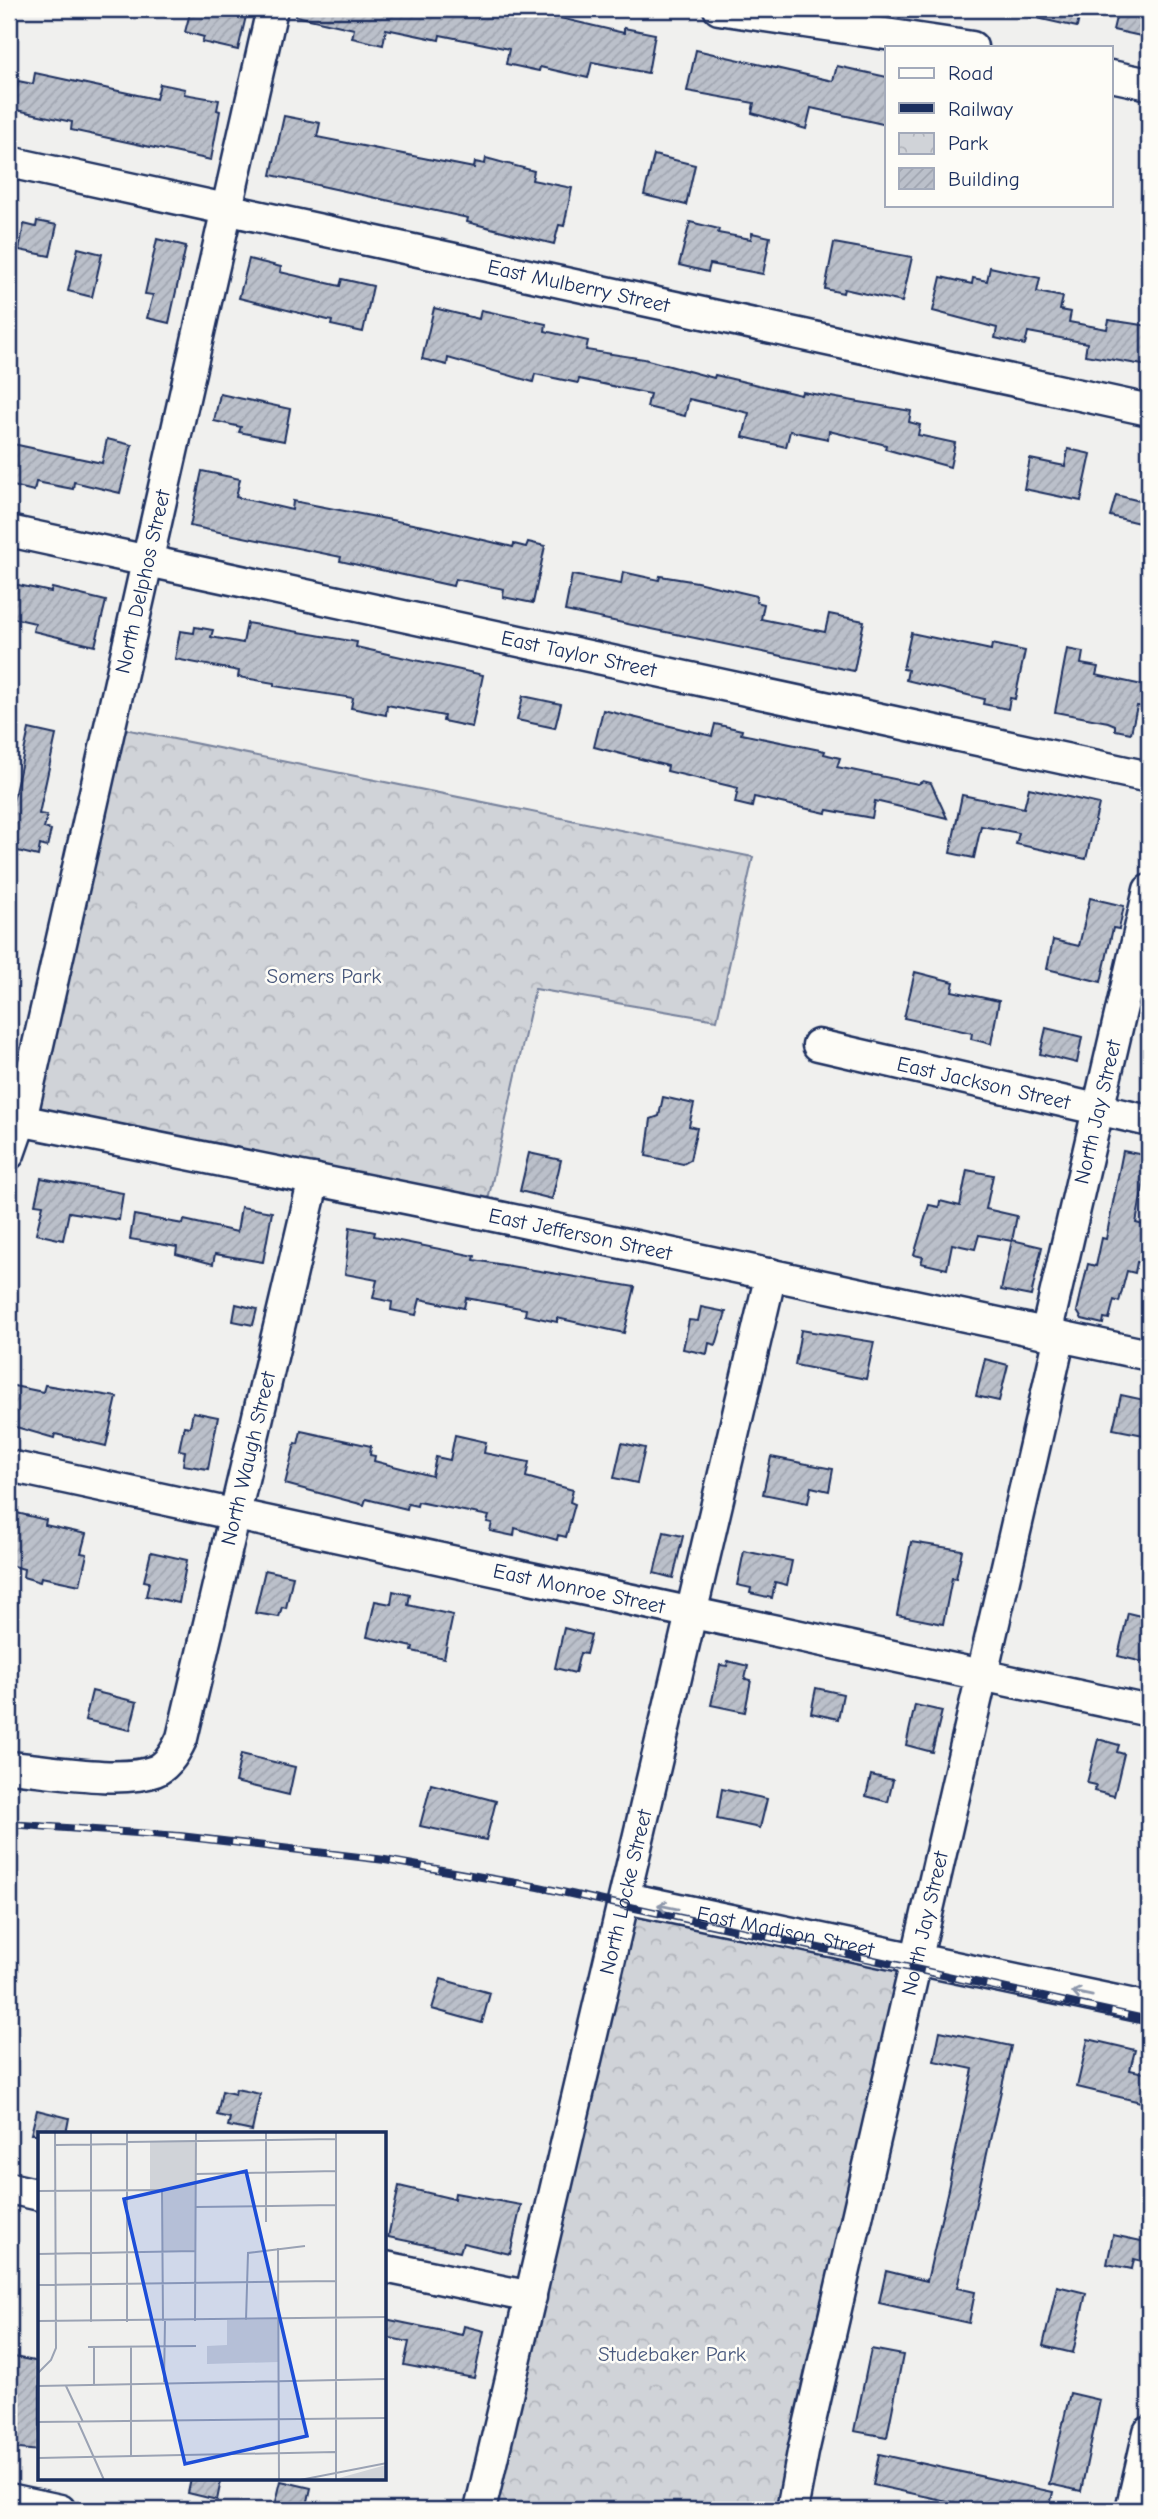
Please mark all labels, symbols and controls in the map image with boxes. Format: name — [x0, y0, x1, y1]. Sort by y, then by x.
legend — [885, 46, 1112, 206]
text: Road — [948, 61, 993, 85]
text: Railway — [948, 97, 1013, 121]
text: Park — [948, 131, 988, 155]
text: Building — [948, 167, 1020, 191]
street label: East Mulberry Street — [485, 254, 673, 318]
street label: North Delphos Street — [110, 486, 175, 676]
street label: East Taylor Street — [499, 626, 660, 683]
park label: Somers Park — [267, 964, 381, 988]
street label: North Jay Street — [1069, 1037, 1126, 1186]
street label: East Jackson Street — [895, 1052, 1074, 1115]
street label: East Jefferson Street — [486, 1203, 675, 1266]
street label: North Waugh Street — [216, 1368, 280, 1548]
street label: East Monroe Street — [491, 1558, 668, 1619]
street label: North Locke Street — [594, 1806, 657, 1977]
street label: North Jay Street — [897, 1848, 953, 1998]
one-way arrow — [657, 1900, 680, 1914]
street label: East Madison Street — [695, 1901, 877, 1962]
one-way arrow — [1071, 1987, 1094, 2001]
inset map — [38, 2132, 387, 2480]
park label: Studebaker Park — [598, 2342, 746, 2366]

